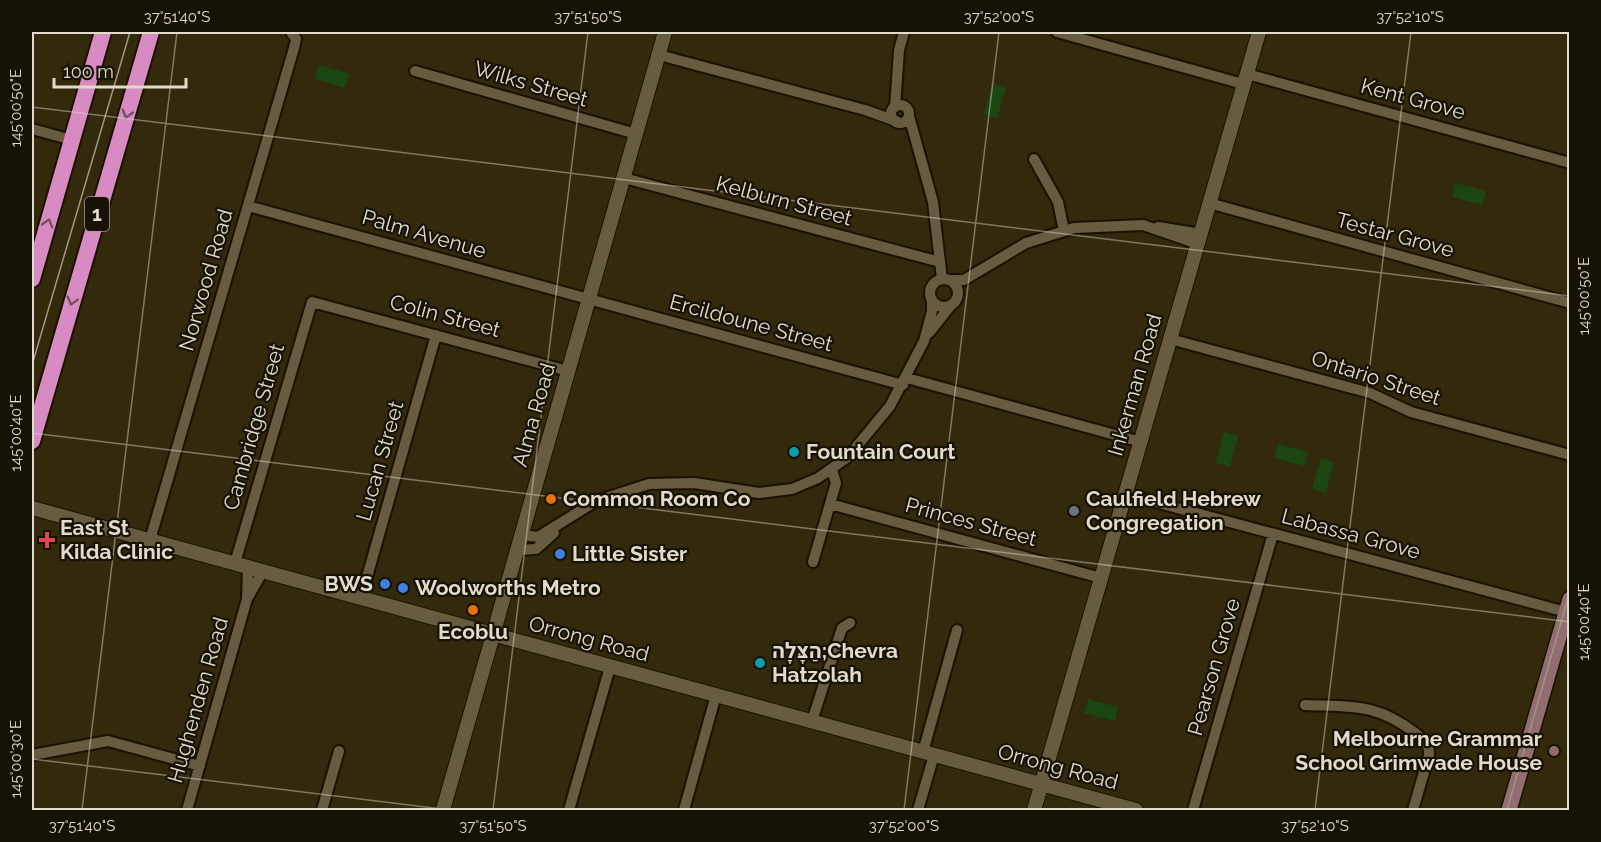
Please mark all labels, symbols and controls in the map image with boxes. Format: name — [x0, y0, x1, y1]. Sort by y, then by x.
text: 37°51'40"S — [144, 8, 210, 26]
text: 37°51'50"S — [554, 8, 622, 26]
text: 37°52'00"S — [964, 8, 1034, 26]
text: 37°52'10"S — [1376, 8, 1444, 26]
scale bar — [54, 51, 186, 89]
street label: Wilks Street — [471, 55, 591, 112]
text: 100 m — [63, 61, 114, 82]
text: 145°00'50"E — [7, 69, 25, 147]
street label: Kent Grove — [1358, 73, 1468, 124]
one-way arrow — [122, 108, 134, 119]
street label: Kelburn Street — [714, 170, 855, 231]
road number: 1 — [85, 197, 109, 231]
street label: Palm Avenue — [359, 204, 489, 263]
street label: Norwood Road — [173, 206, 238, 354]
street label: Testar Grove — [1333, 207, 1457, 262]
one-way arrow — [41, 218, 53, 229]
text: 145°00'50"E — [1575, 257, 1593, 335]
street label: Colin Street — [387, 289, 503, 342]
street label: Ercildoune Street — [667, 289, 835, 356]
one-way arrow — [67, 295, 79, 306]
street label: Inkerman Road — [1102, 311, 1167, 459]
street label: Cambridge Street — [218, 341, 289, 513]
street label: Ontario Street — [1308, 345, 1444, 410]
street label: Alma Road — [507, 360, 560, 469]
text: 145°00'40"E — [7, 394, 25, 472]
street label: Lucan Street — [350, 398, 409, 524]
place label: Fountain Court — [806, 439, 955, 464]
marker: Fountain Court — [787, 445, 801, 459]
place label: Common Room Co — [563, 486, 751, 511]
place label: Caulfield Hebrew Congregation — [1086, 486, 1261, 535]
marker: Common Room Co — [544, 492, 558, 506]
street label: Princes Street — [903, 492, 1039, 551]
street label: Labassa Grove — [1279, 503, 1423, 564]
marker: Caulfield Hebrew Congregation — [1067, 504, 1081, 518]
place label: East St Kilda Clinic — [60, 515, 173, 564]
marker: East St Kilda Clinic — [38, 531, 56, 549]
place label: Little Sister — [572, 541, 687, 566]
marker: Little Sister — [553, 547, 567, 561]
place label: BWS — [325, 571, 373, 596]
place label: Woolworths Metro — [415, 575, 601, 600]
marker: BWS — [378, 577, 392, 591]
marker: Woolworths Metro — [396, 581, 410, 595]
text: 145°00'40"E — [1575, 583, 1593, 661]
street label: Pearson Grove — [1182, 595, 1245, 738]
marker: Ecoblu — [466, 603, 480, 617]
street label: Orrong Road — [526, 610, 652, 667]
street label: Hughenden Road — [162, 614, 233, 786]
place label: Ecoblu — [438, 619, 508, 644]
place label: הַצָּלָה;Chevra Hatzolah — [772, 638, 898, 687]
marker: הַצָּלָה;Chevra Hatzolah — [753, 656, 767, 670]
text: 145°00'30"E — [7, 720, 25, 798]
place label: Melbourne Grammar School Grimwade House — [1295, 726, 1542, 775]
street label: Orrong Road — [995, 738, 1121, 795]
marker: Melbourne Grammar School Grimwade House — [1547, 744, 1561, 758]
text: 37°51'40"S — [49, 817, 115, 835]
text: 37°51'50"S — [459, 817, 527, 835]
text: 37°52'00"S — [869, 817, 939, 835]
text: 37°52'10"S — [1281, 817, 1349, 835]

